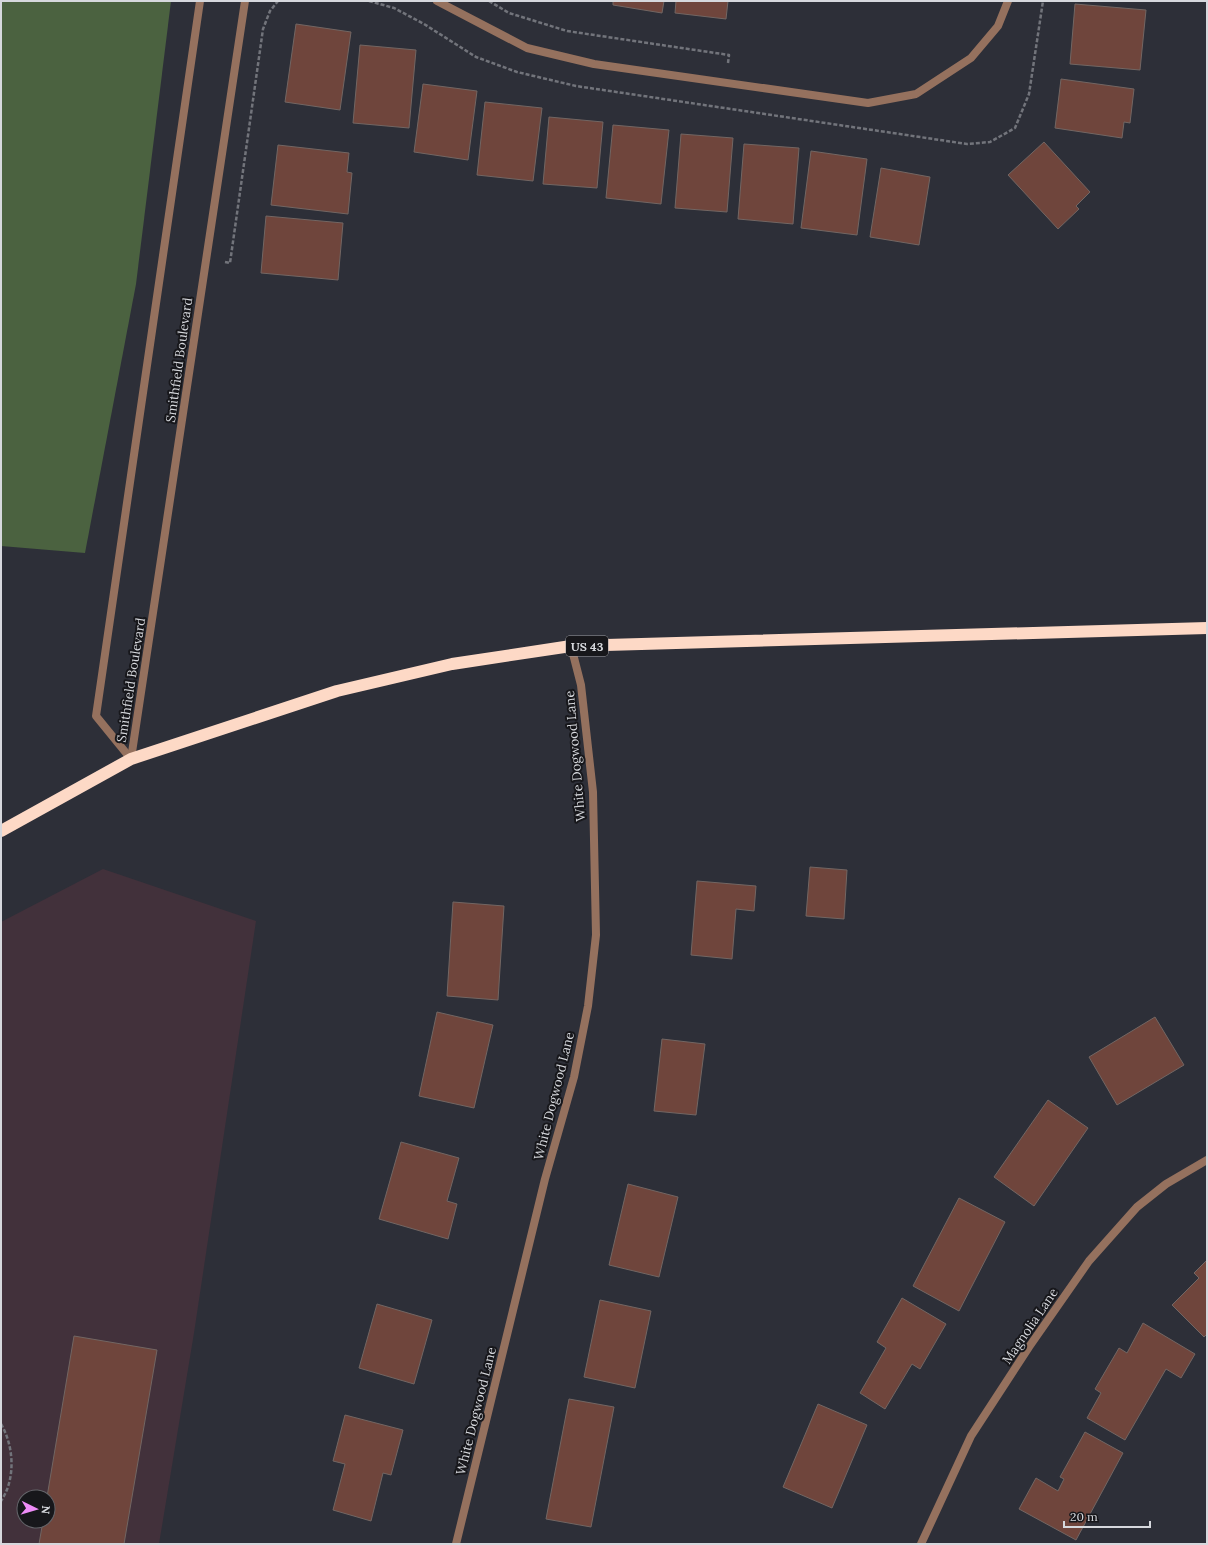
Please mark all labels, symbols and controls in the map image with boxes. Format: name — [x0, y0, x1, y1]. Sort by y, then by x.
street label: Smithfield Boulevard — [162, 296, 196, 424]
street label: Smithfield Boulevard — [113, 616, 149, 744]
road number: US 43 — [566, 636, 608, 656]
street label: White Dogwood Lane — [561, 690, 589, 822]
street label: White Dogwood Lane — [530, 1030, 578, 1162]
street label: Magnolia Lane — [998, 1285, 1062, 1367]
street label: White Dogwood Lane — [452, 1345, 500, 1477]
north arrow — [16, 1489, 56, 1529]
scale bar — [1064, 1503, 1150, 1529]
text: N — [39, 1505, 53, 1515]
text: 20 m — [1070, 1509, 1098, 1524]

